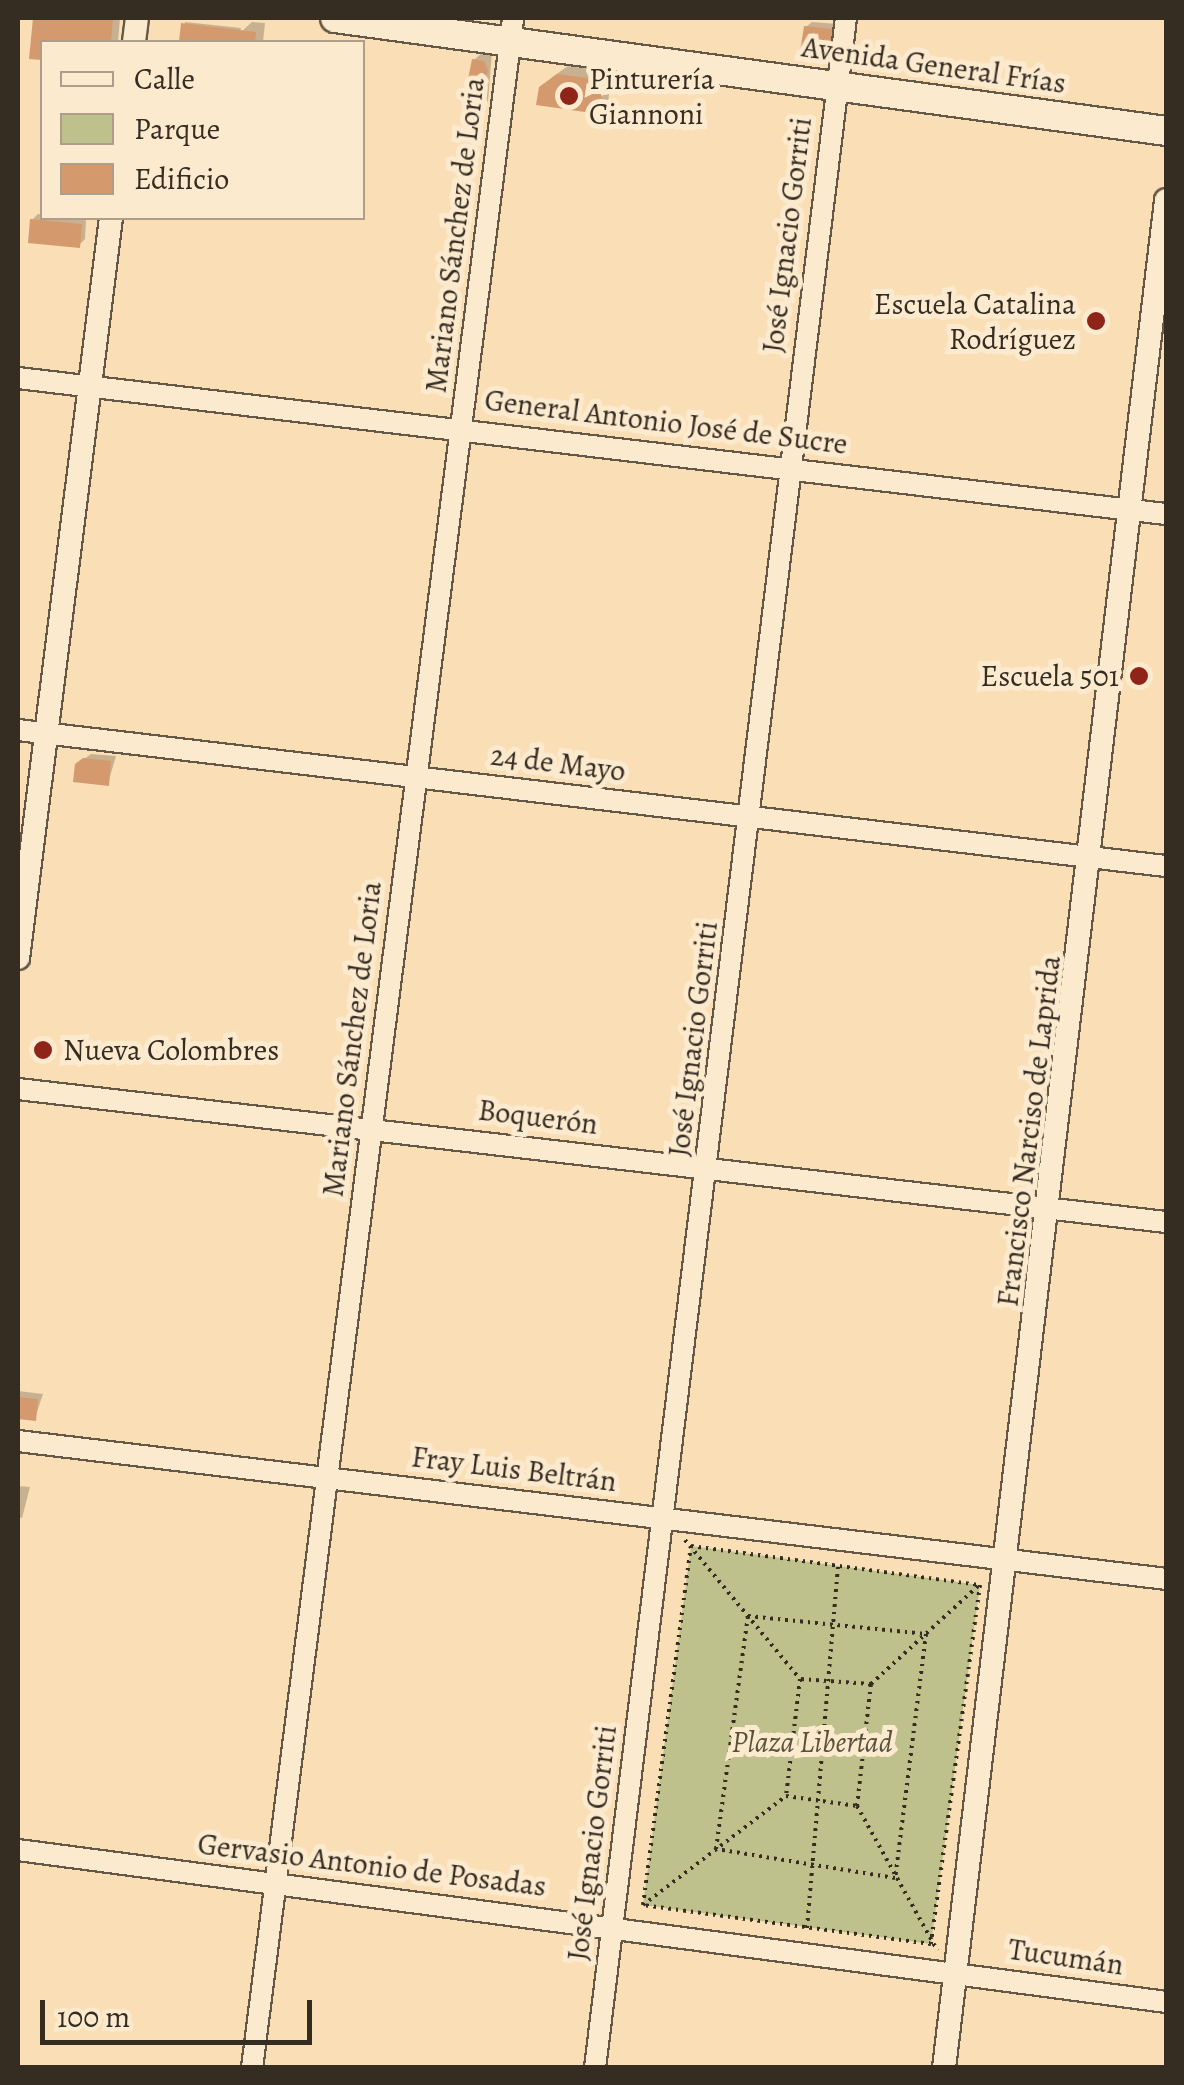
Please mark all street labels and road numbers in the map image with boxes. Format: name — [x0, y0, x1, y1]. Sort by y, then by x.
street label: Avenida General Frías — [800, 29, 1068, 101]
street label: Mariano Sánchez de Loria — [418, 75, 492, 395]
street label: José Ignacio Gorriti — [755, 115, 819, 355]
street label: General Antonio José de Sucre — [483, 382, 849, 462]
street label: 24 de Mayo — [488, 737, 628, 789]
street label: Mariano Sánchez de Loria — [315, 879, 389, 1199]
street label: José Ignacio Gorriti — [661, 919, 725, 1159]
street label: Francisco Narciso de Laprida — [990, 953, 1068, 1309]
street label: Boquerón — [476, 1092, 600, 1142]
street label: Fray Luis Beltrán — [409, 1439, 619, 1499]
street label: José Ignacio Gorriti — [560, 1723, 624, 1963]
street label: Gervasio Antonio de Posadas — [196, 1826, 548, 1904]
street label: Tucumán — [1006, 1931, 1126, 1983]

